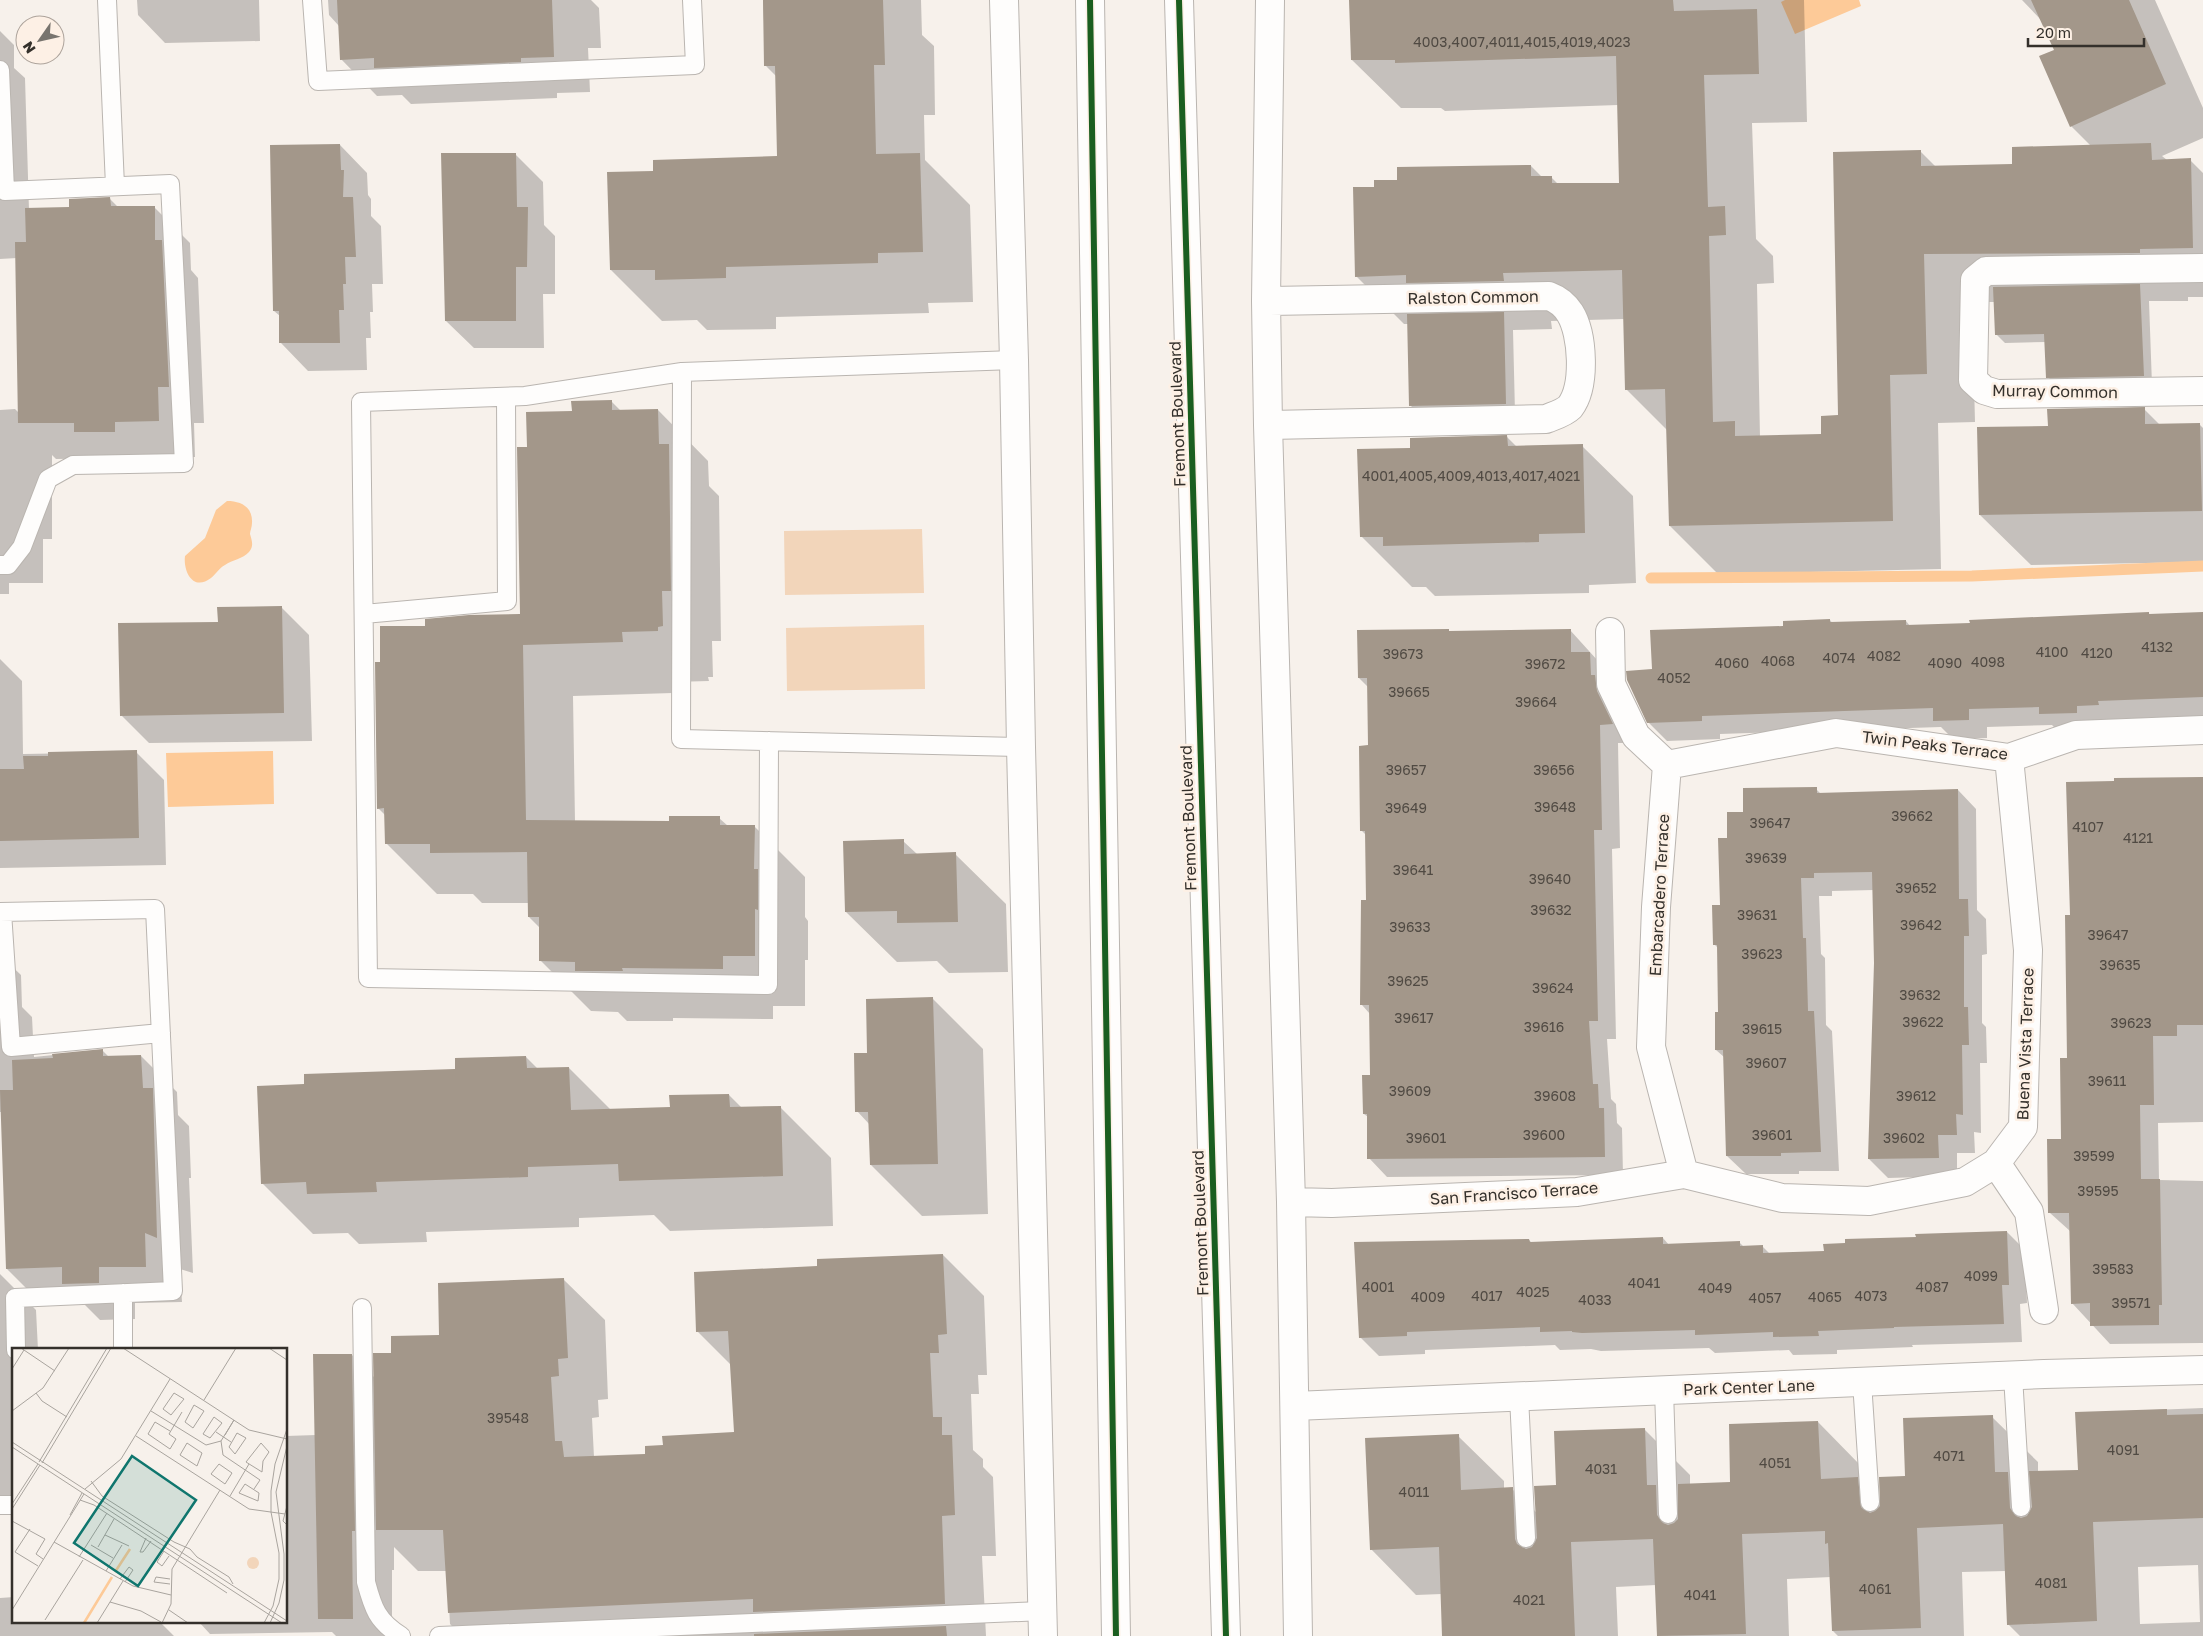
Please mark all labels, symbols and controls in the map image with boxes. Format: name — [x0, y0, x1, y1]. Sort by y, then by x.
north arrow — [15, 15, 65, 65]
scale bar — [2028, 15, 2144, 47]
text: 20 m — [2036, 23, 2071, 41]
house number: 4003,4007,4011,4015,4019,4023 — [1413, 33, 1631, 50]
text: N — [19, 38, 39, 57]
street label: Ralston Common — [1407, 286, 1539, 308]
street label: Fremont Boulevard — [1164, 341, 1190, 487]
street label: Murray Common — [1992, 380, 2118, 402]
house number: 4001,4005,4009,4013,4017,4021 — [1362, 467, 1580, 484]
house number: 4132 — [2141, 638, 2173, 655]
house number: 4100 — [2036, 643, 2068, 660]
house number: 4120 — [2081, 644, 2113, 661]
house number: 39673 — [1383, 645, 1423, 662]
house number: 4082 — [1867, 647, 1901, 664]
house number: 4074 — [1822, 649, 1856, 666]
house number: 4068 — [1761, 652, 1795, 669]
house number: 4098 — [1971, 653, 2005, 670]
house number: 4060 — [1715, 654, 1749, 671]
house number: 4090 — [1928, 654, 1962, 671]
house number: 39672 — [1525, 655, 1565, 672]
house number: 4052 — [1657, 669, 1691, 686]
house number: 39665 — [1388, 683, 1430, 700]
house number: 39664 — [1515, 693, 1557, 710]
street label: Twin Peaks Terrace — [1861, 726, 2009, 764]
street label: Fremont Boulevard — [1175, 745, 1201, 891]
house number: 39657 — [1386, 761, 1426, 778]
house number: 39656 — [1533, 761, 1575, 778]
house number: 39648 — [1534, 798, 1576, 815]
house number: 39649 — [1385, 799, 1427, 816]
house number: 39662 — [1891, 807, 1933, 824]
street label: Embarcadero Terrace — [1645, 813, 1673, 977]
house number: 39647 — [1749, 814, 1791, 831]
house number: 4107 — [2072, 818, 2104, 835]
house number: 4121 — [2123, 829, 2153, 846]
house number: 39639 — [1745, 849, 1787, 866]
house number: 39641 — [1393, 861, 1433, 878]
house number: 39640 — [1529, 870, 1571, 887]
house number: 39652 — [1895, 879, 1937, 896]
house number: 39632 — [1530, 901, 1572, 918]
house number: 39631 — [1737, 906, 1777, 923]
house number: 39642 — [1900, 916, 1942, 933]
house number: 39633 — [1389, 918, 1431, 935]
house number: 39647 — [2087, 926, 2129, 943]
house number: 39623 — [1741, 945, 1783, 962]
house number: 39635 — [2099, 956, 2141, 973]
street label: Buena Vista Terrace — [2012, 967, 2038, 1121]
house number: 39625 — [1387, 972, 1429, 989]
house number: 39624 — [1532, 979, 1574, 996]
house number: 39632 — [1899, 986, 1941, 1003]
house number: 39617 — [1394, 1009, 1434, 1026]
house number: 39622 — [1902, 1013, 1944, 1030]
house number: 39623 — [2110, 1014, 2152, 1031]
house number: 39616 — [1524, 1018, 1564, 1035]
house number: 39615 — [1742, 1020, 1782, 1037]
house number: 39607 — [1745, 1054, 1787, 1071]
house number: 39611 — [2088, 1072, 2127, 1089]
house number: 39609 — [1389, 1082, 1431, 1099]
house number: 39608 — [1534, 1087, 1576, 1104]
house number: 39612 — [1896, 1087, 1936, 1104]
house number: 39600 — [1523, 1126, 1565, 1143]
house number: 39601 — [1752, 1126, 1793, 1143]
house number: 39601 — [1406, 1129, 1447, 1146]
house number: 39602 — [1883, 1129, 1925, 1146]
house number: 39599 — [2073, 1147, 2115, 1164]
street label: Fremont Boulevard — [1187, 1150, 1213, 1296]
street label: San Francisco Terrace — [1429, 1177, 1599, 1209]
house number: 39595 — [2077, 1182, 2119, 1199]
house number: 39583 — [2092, 1260, 2134, 1277]
house number: 4099 — [1964, 1267, 1998, 1284]
house number: 4041 — [1628, 1274, 1660, 1291]
house number: 4001 — [1362, 1278, 1395, 1295]
house number: 4087 — [1915, 1278, 1949, 1295]
house number: 4049 — [1698, 1279, 1732, 1296]
house number: 4025 — [1516, 1283, 1550, 1300]
house number: 4017 — [1471, 1287, 1503, 1304]
house number: 4073 — [1855, 1287, 1887, 1304]
house number: 4009 — [1411, 1288, 1445, 1305]
house number: 4065 — [1808, 1288, 1842, 1305]
house number: 4057 — [1749, 1289, 1781, 1306]
house number: 4033 — [1578, 1291, 1612, 1308]
house number: 39571 — [2112, 1294, 2151, 1311]
inset map — [12, 1348, 288, 1624]
street label: Park Center Lane — [1683, 1375, 1815, 1399]
house number: 39548 — [487, 1409, 529, 1426]
house number: 4091 — [2107, 1441, 2139, 1458]
house number: 4071 — [1933, 1447, 1965, 1464]
house number: 4051 — [1759, 1454, 1791, 1471]
house number: 4031 — [1585, 1460, 1617, 1477]
house number: 4011 — [1399, 1483, 1430, 1500]
house number: 4081 — [2035, 1574, 2067, 1591]
house number: 4061 — [1859, 1580, 1891, 1597]
house number: 4041 — [1684, 1586, 1716, 1603]
house number: 4021 — [1513, 1591, 1545, 1608]

